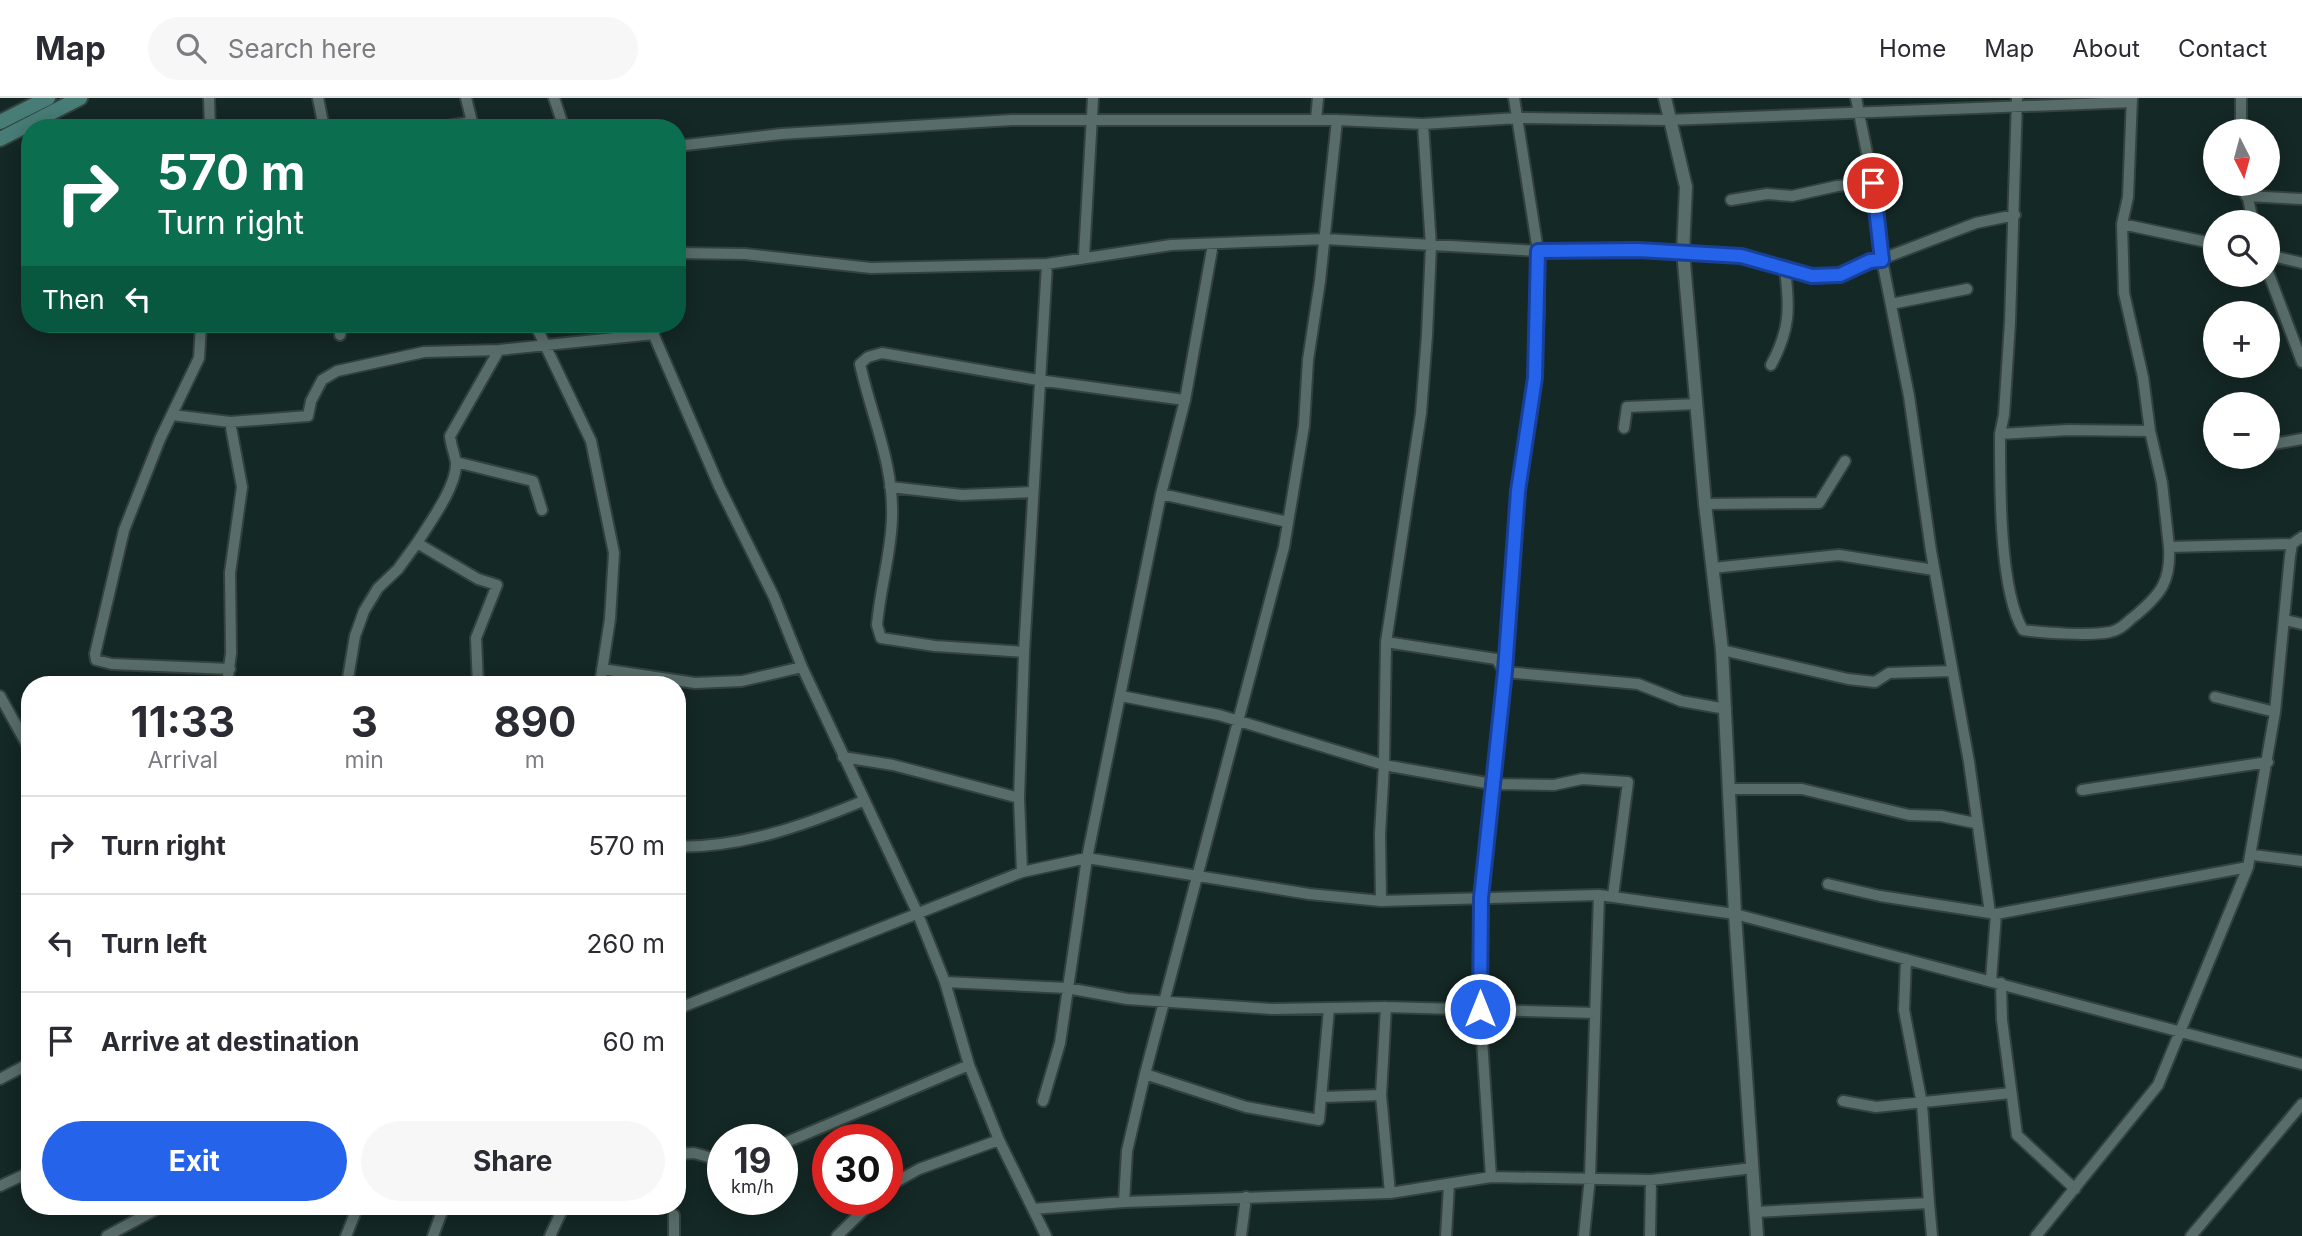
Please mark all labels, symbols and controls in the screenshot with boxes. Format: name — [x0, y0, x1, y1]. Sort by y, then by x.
search box — [148, 17, 638, 80]
text: Map — [35, 28, 106, 68]
icon: search — [172, 29, 210, 67]
text: Search here — [228, 33, 376, 64]
text: Home — [1879, 34, 1946, 63]
text: Map — [1984, 34, 2034, 63]
text: About — [2072, 34, 2140, 63]
text: Contact — [2178, 34, 2267, 63]
north arrow — [2203, 119, 2280, 196]
map controls — [2203, 119, 2280, 469]
text: 570 m — [157, 143, 305, 202]
icon: right — [42, 147, 133, 238]
pin — [1843, 153, 1903, 213]
icon: arrive — [1854, 164, 1892, 202]
text: Turn right — [157, 203, 304, 242]
button: search — [2203, 210, 2280, 287]
icon: left — [119, 280, 157, 318]
text: Then — [42, 284, 105, 315]
button: + — [2203, 301, 2280, 378]
button: − — [2203, 392, 2280, 469]
text: 11:33 — [131, 696, 235, 747]
text: 3 — [351, 696, 378, 747]
text: 890 — [493, 696, 576, 747]
text: Arrival — [147, 746, 218, 774]
text: min — [345, 746, 384, 774]
text: m — [525, 746, 545, 774]
icon: right — [42, 826, 80, 864]
text: Turn right — [101, 830, 226, 861]
text: 570 m — [588, 830, 665, 861]
icon: left — [42, 924, 80, 962]
text: Turn left — [101, 928, 207, 959]
text: 260 m — [587, 928, 665, 959]
position arrow — [1443, 972, 1517, 1046]
icon: arrive — [42, 1022, 80, 1060]
text: Arrive at destination — [101, 1026, 360, 1057]
text: 60 m — [602, 1026, 665, 1057]
button: Exit — [42, 1121, 347, 1201]
button: Share — [361, 1121, 665, 1201]
speed limit sign: 30 — [812, 1124, 903, 1215]
text: 19 — [734, 1139, 771, 1181]
text: km/h — [731, 1176, 774, 1197]

